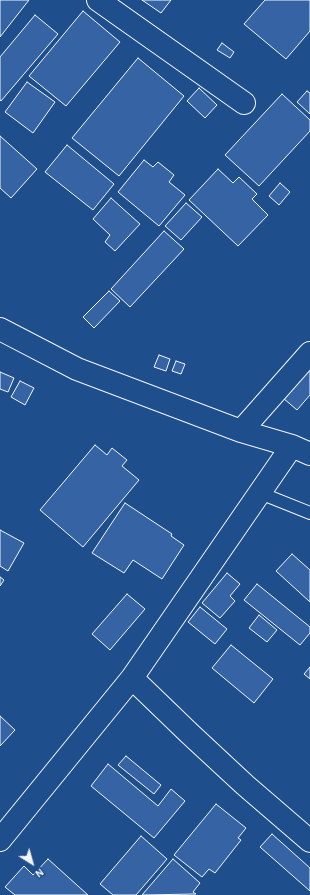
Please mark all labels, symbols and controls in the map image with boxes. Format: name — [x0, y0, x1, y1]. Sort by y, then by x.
north arrow — [12, 843, 52, 883]
text: N — [33, 866, 46, 880]

